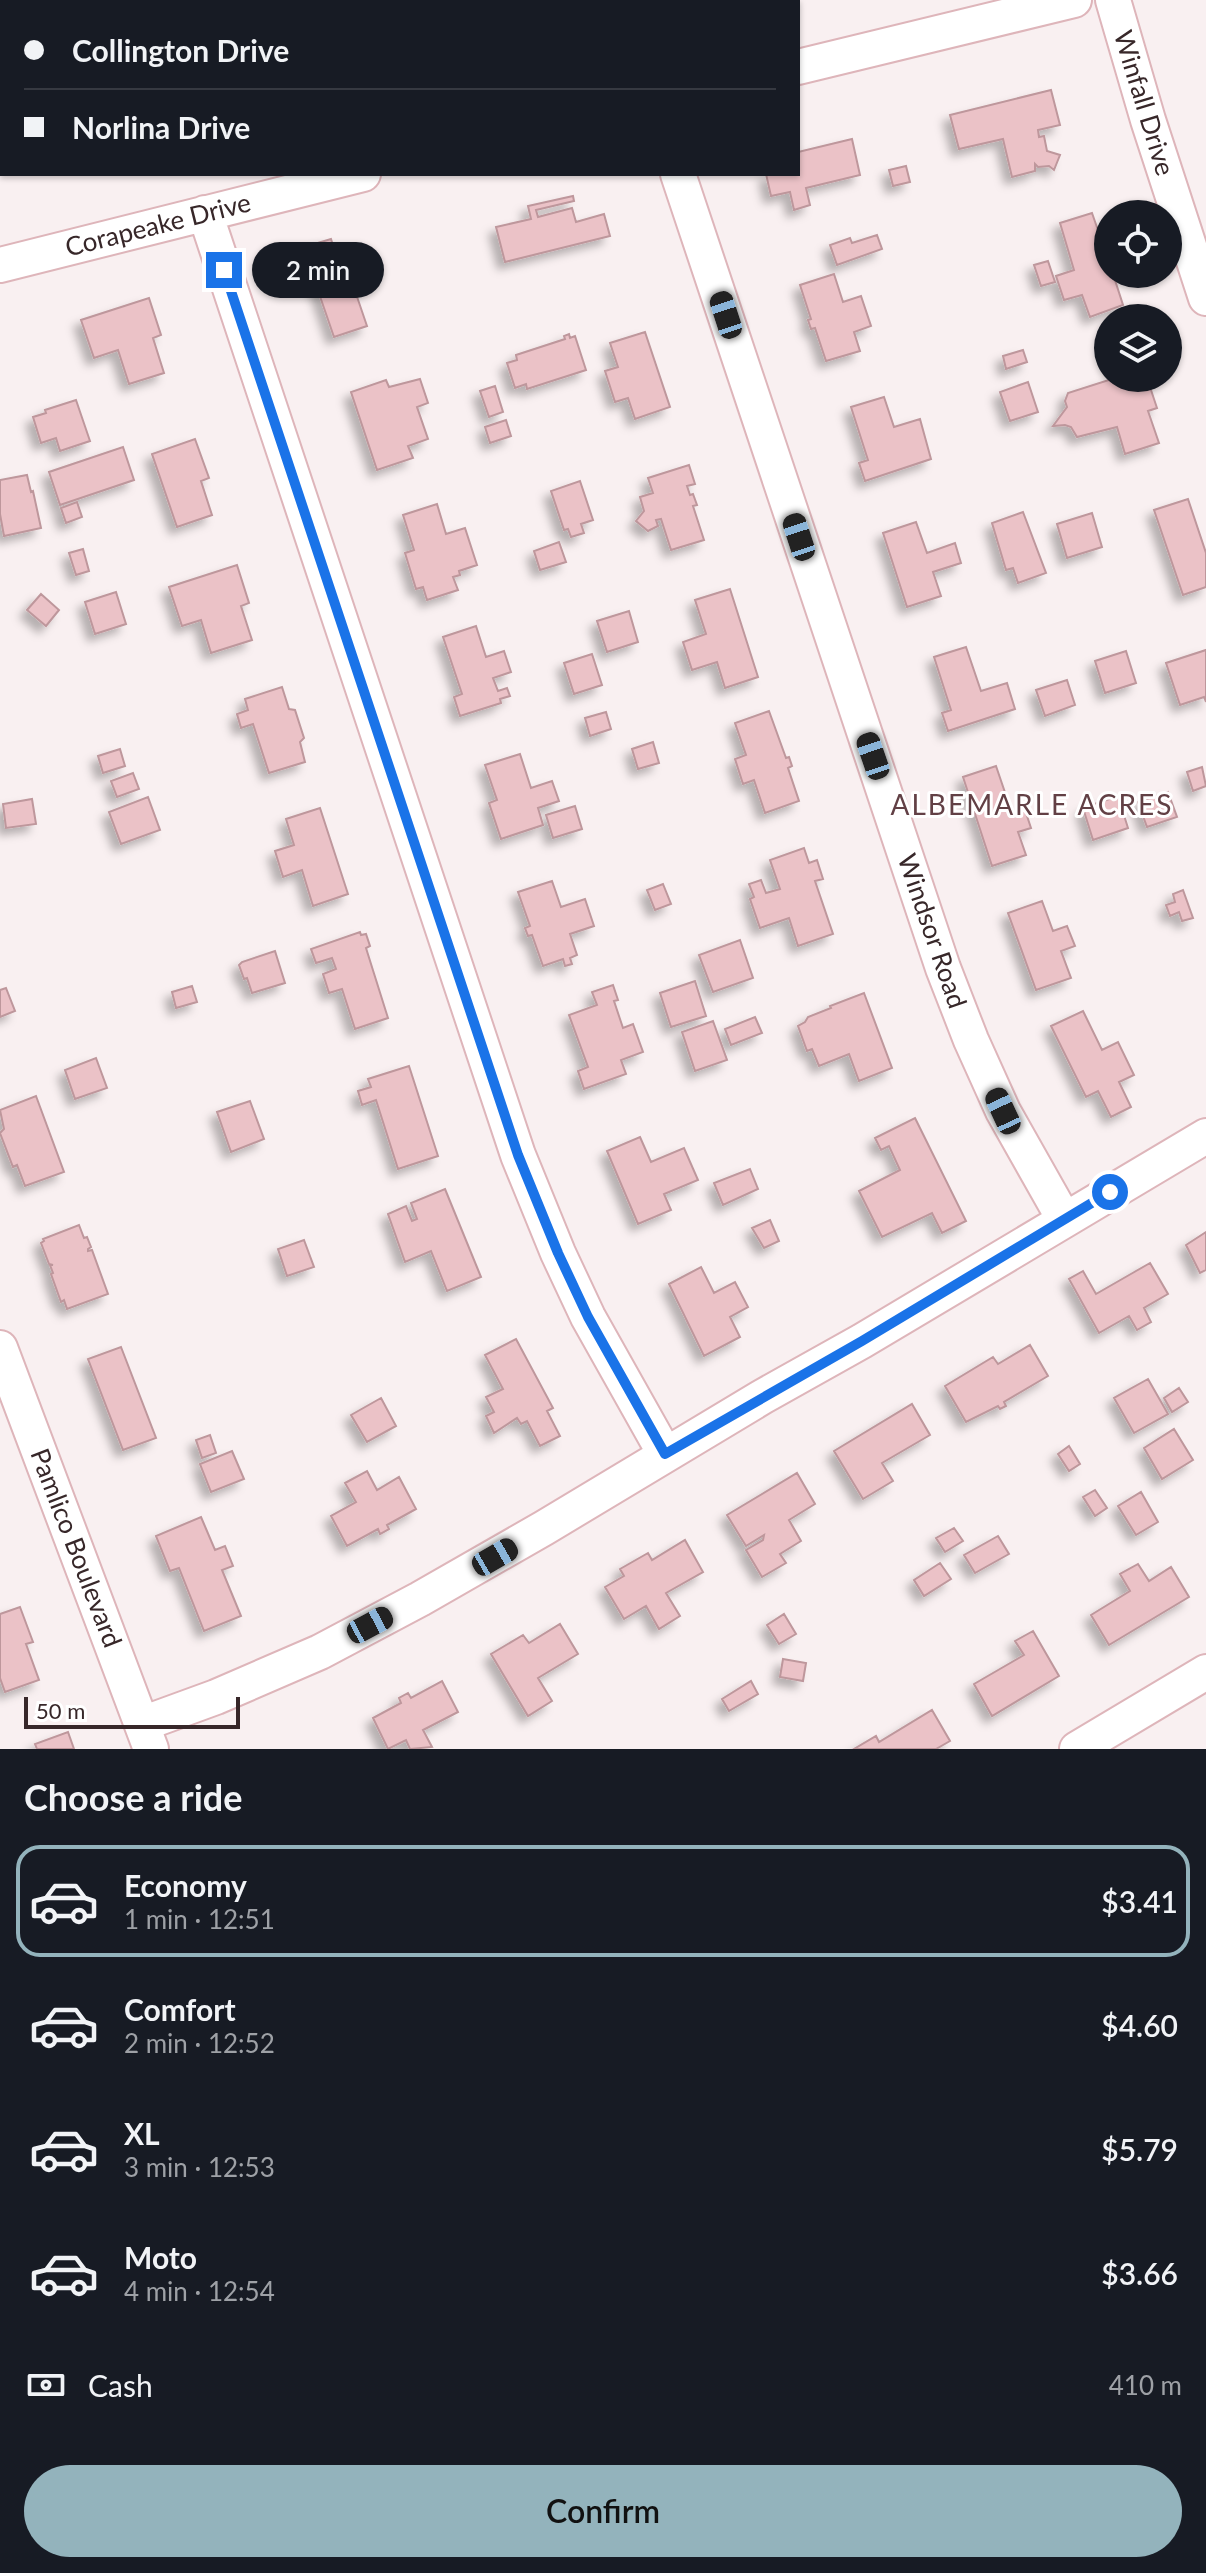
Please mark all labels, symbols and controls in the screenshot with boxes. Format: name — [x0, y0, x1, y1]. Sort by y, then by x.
street label: Winfall Drive — [1108, 26, 1182, 179]
text: Collington Drive — [72, 32, 289, 68]
text: Norlina Drive — [72, 109, 250, 145]
street label: Corapeake Drive — [62, 186, 254, 263]
map controls — [1094, 200, 1182, 392]
button: locate — [1094, 200, 1182, 288]
callout: 2 min — [252, 242, 384, 298]
route end — [206, 252, 242, 288]
text: 2 min — [286, 254, 350, 286]
car — [707, 288, 745, 342]
button: layers — [1094, 304, 1182, 392]
car — [780, 510, 818, 564]
car — [854, 729, 892, 783]
district label: ALBEMARLE ACRES — [891, 787, 1173, 821]
street label: Windsor Road — [892, 849, 974, 1012]
car — [982, 1084, 1024, 1138]
route start — [1092, 1174, 1128, 1210]
street label: Pamlico Boulevard — [24, 1444, 130, 1652]
car — [468, 1535, 522, 1579]
car — [343, 1603, 397, 1647]
scale bar — [24, 1693, 240, 1729]
text: 50 m — [36, 1697, 85, 1724]
text: Choose a ride — [24, 1775, 243, 1819]
icon: car — [28, 1865, 100, 1937]
text: Economy — [124, 1867, 247, 1903]
text: $3.41 — [1101, 1883, 1178, 1919]
text: 1 min · 12:51 — [124, 1903, 275, 1935]
icon: car — [28, 1989, 100, 2061]
text: Comfort — [124, 1991, 236, 2027]
text: $4.60 — [1101, 2007, 1178, 2043]
text: 2 min · 12:52 — [124, 2027, 275, 2059]
icon: car — [28, 2113, 100, 2185]
text: XL — [124, 2115, 160, 2151]
text: $5.79 — [1101, 2131, 1178, 2167]
text: 3 min · 12:53 — [124, 2151, 275, 2183]
icon: car — [28, 2237, 100, 2309]
text: Moto — [124, 2239, 197, 2275]
text: $3.66 — [1101, 2255, 1178, 2291]
text: 4 min · 12:54 — [124, 2275, 275, 2307]
icon: cash — [24, 2363, 68, 2407]
text: Cash — [88, 2367, 153, 2403]
text: 410 m — [1109, 2369, 1182, 2401]
button: Confirm — [24, 2465, 1182, 2557]

